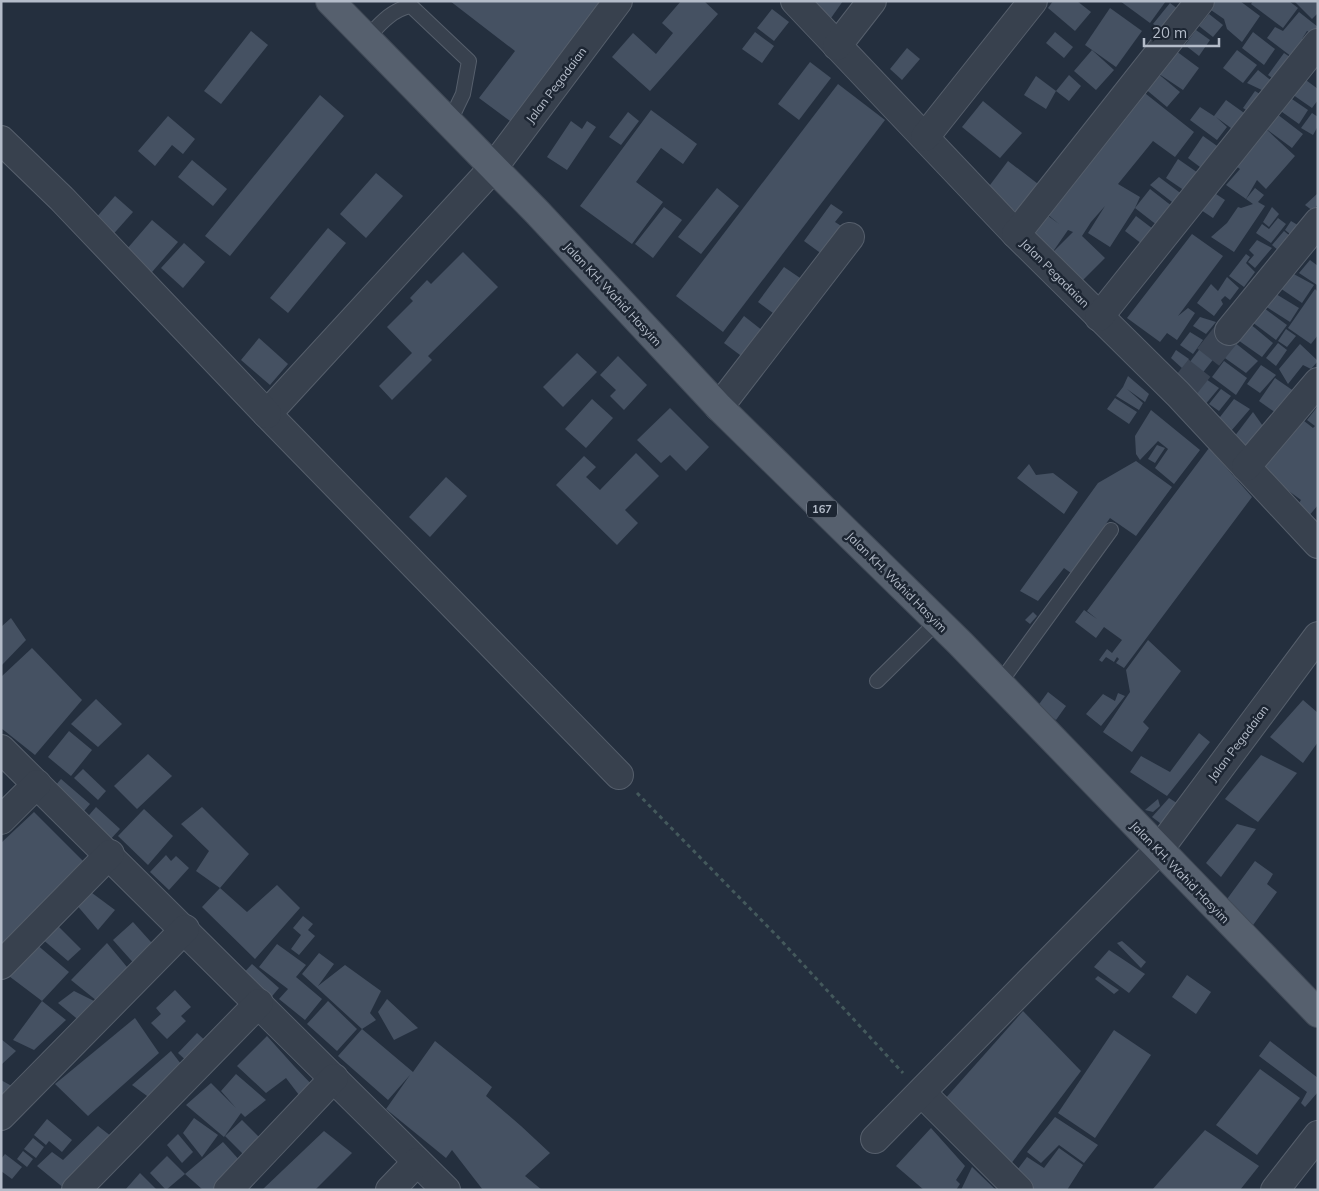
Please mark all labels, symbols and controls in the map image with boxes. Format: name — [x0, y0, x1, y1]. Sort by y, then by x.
scale bar — [1144, 15, 1219, 47]
text: 20 m — [1152, 23, 1187, 42]
street label: Jalan Pegadaian — [523, 44, 589, 126]
street label: Jalan Pegadaian — [1017, 235, 1093, 311]
street label: Jalan KH. Wahid Hasyim — [561, 239, 665, 349]
road number: 167 — [807, 500, 837, 518]
street label: Jalan KH. Wahid Hasyim — [844, 529, 950, 635]
street label: Jalan Pegadaian — [1205, 702, 1271, 784]
street label: Jalan KH. Wahid Hasyim — [1127, 818, 1233, 926]

